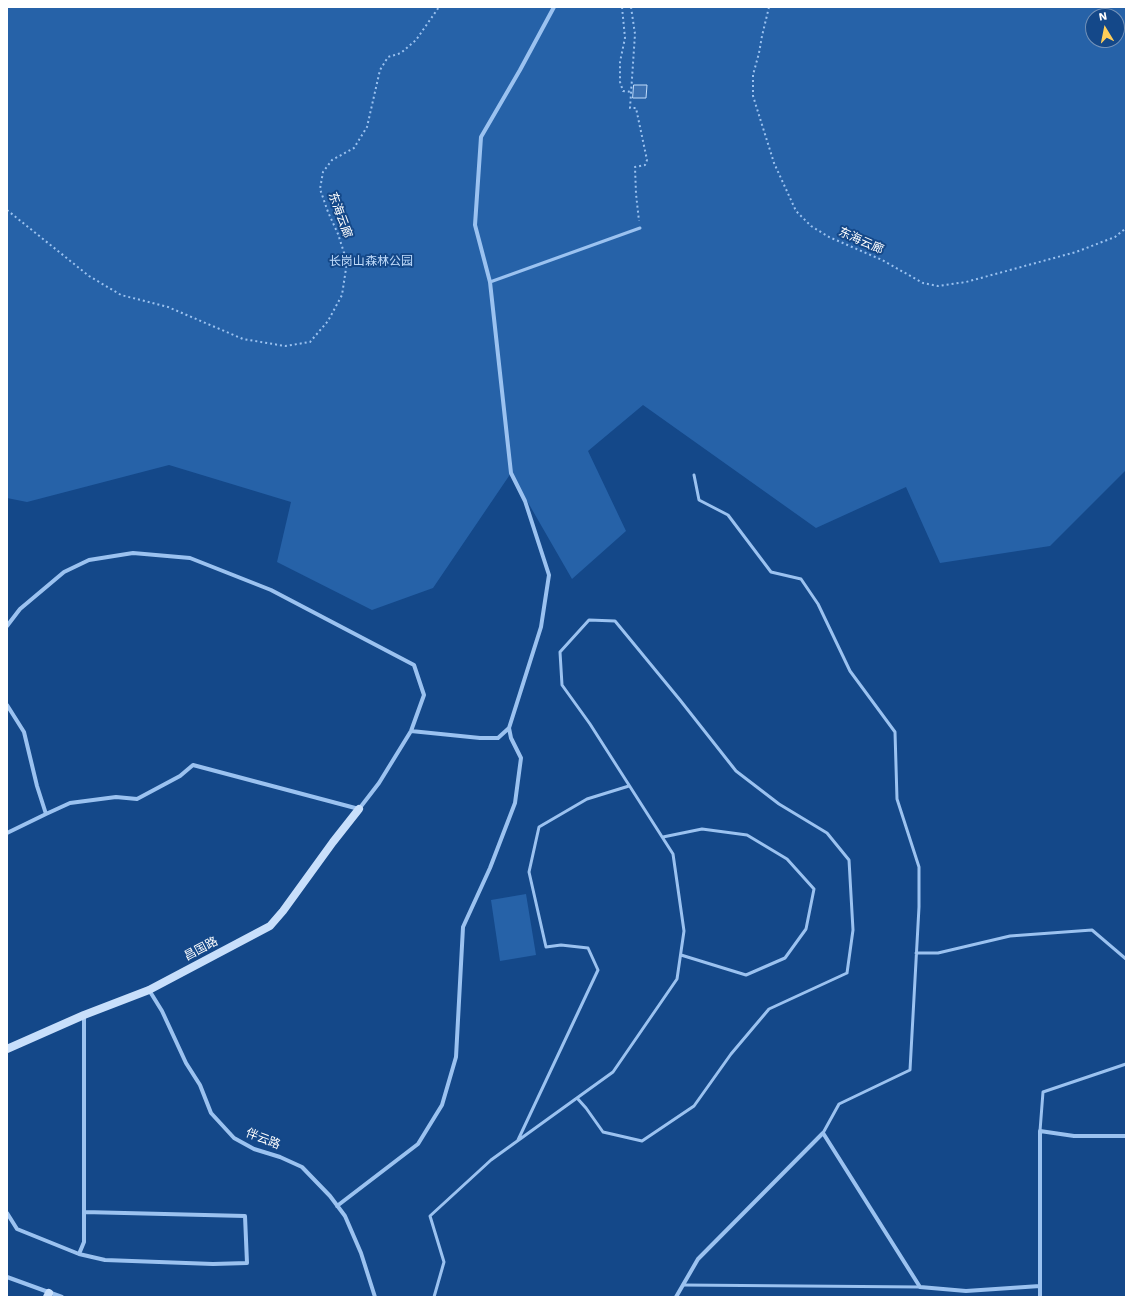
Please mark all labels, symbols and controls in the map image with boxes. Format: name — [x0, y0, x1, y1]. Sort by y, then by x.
north arrow — [1085, 8, 1125, 48]
text: N — [1098, 10, 1108, 24]
street label: 东海云廊 — [325, 190, 355, 240]
street label: 东海云廊 — [836, 225, 886, 257]
park label: 长岗山森林公园 — [329, 254, 413, 268]
street label: 昌国路 — [182, 934, 220, 964]
street label: 伴云路 — [244, 1126, 282, 1152]

